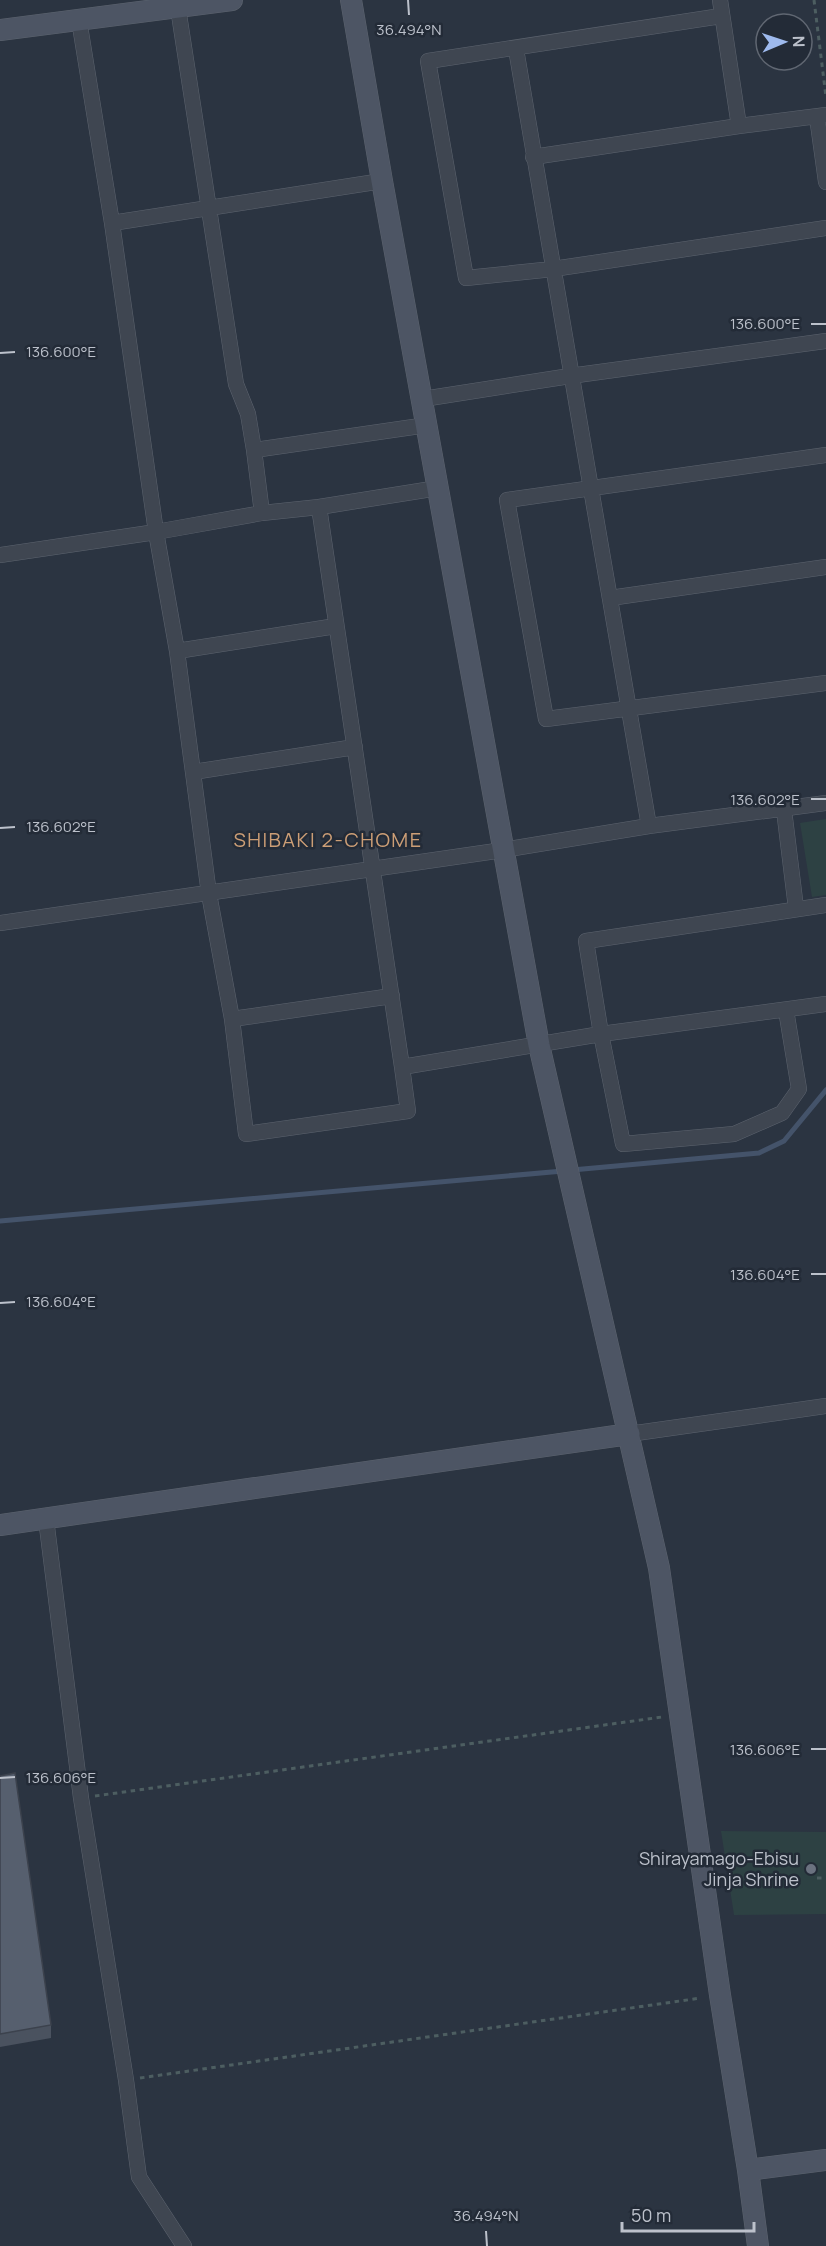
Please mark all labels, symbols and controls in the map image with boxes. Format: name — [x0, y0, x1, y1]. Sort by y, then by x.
north arrow — [754, 12, 814, 72]
text: 36.494°N — [376, 19, 442, 40]
text: N — [788, 35, 810, 48]
text: 136.600°E — [730, 313, 800, 334]
text: 136.600°E — [26, 341, 96, 362]
text: 136.602°E — [730, 789, 800, 810]
text: 136.602°E — [26, 816, 96, 837]
district label: SHIBAKI 2-CHOME — [233, 826, 423, 853]
text: 136.604°E — [730, 1264, 800, 1285]
text: 136.604°E — [26, 1291, 96, 1312]
text: 136.606°E — [730, 1739, 800, 1760]
text: 136.606°E — [26, 1767, 96, 1788]
place label: Shirayamago-Ebisu Jinja Shrine — [639, 1846, 799, 1891]
marker: Shirayamago-Ebisu Jinja Shrine — [804, 1862, 818, 1876]
scale bar — [622, 2195, 754, 2233]
text: 50 m — [631, 2203, 671, 2227]
text: 36.494°N — [453, 2205, 519, 2226]

